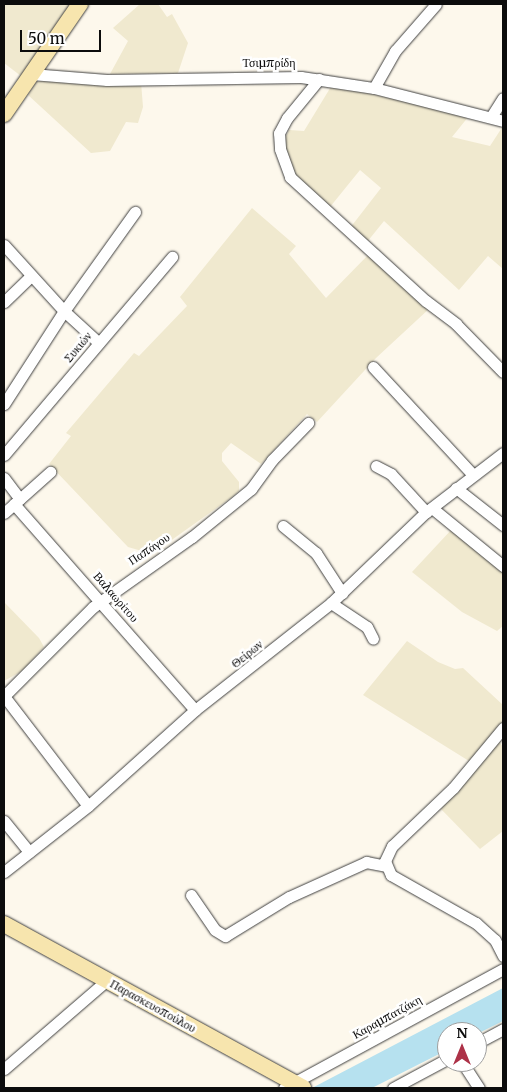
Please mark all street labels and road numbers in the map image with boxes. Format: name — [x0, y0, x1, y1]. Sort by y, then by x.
street label: Τσιμπρίδη — [242, 56, 296, 70]
street label: Συκιών — [61, 329, 95, 365]
street label: Παπάγου — [126, 530, 172, 568]
street label: Βαλαωρίτου — [90, 569, 142, 625]
street label: Θείρων — [228, 637, 266, 671]
street label: Παρασκευοπούλου — [108, 976, 198, 1036]
street label: Καραμπατζάκη — [350, 992, 424, 1042]

